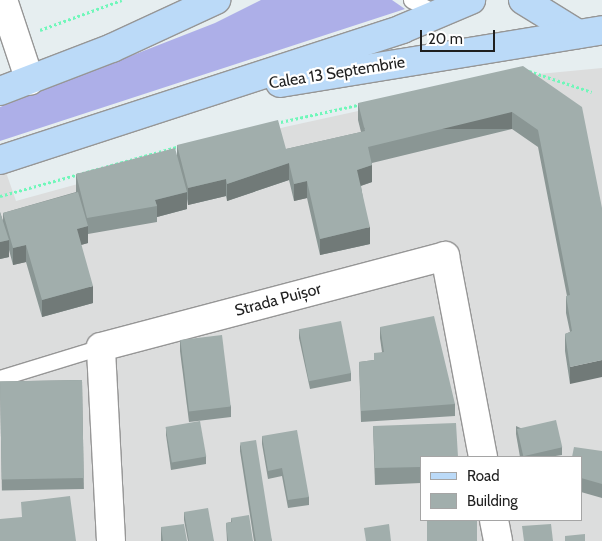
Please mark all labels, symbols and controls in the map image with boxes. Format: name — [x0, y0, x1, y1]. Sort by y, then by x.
scale bar — [422, 20, 497, 52]
text: 20 m — [428, 30, 463, 48]
street label: Calea 13 Septembrie — [268, 53, 406, 93]
street label: Strada Puișor — [233, 279, 323, 321]
legend — [420, 456, 582, 521]
text: Road — [467, 467, 500, 485]
text: Building — [467, 492, 518, 510]

